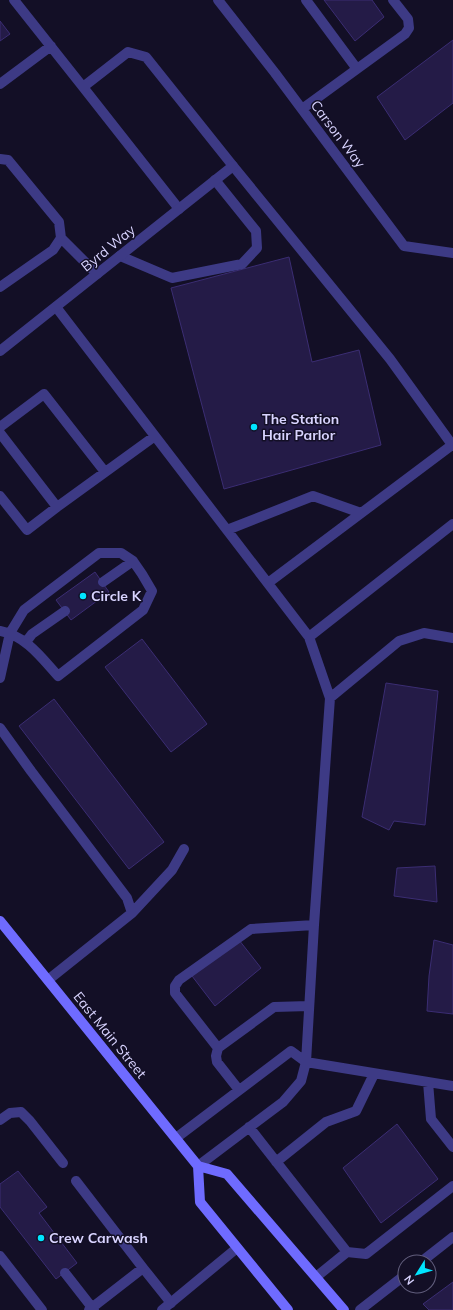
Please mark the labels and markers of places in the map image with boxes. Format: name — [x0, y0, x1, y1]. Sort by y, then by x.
place label: The Station Hair Parlor — [262, 410, 339, 444]
marker: The Station Hair Parlor — [249, 422, 259, 432]
place label: Circle K — [91, 587, 142, 605]
marker: Circle K — [78, 591, 88, 601]
place label: Crew Carwash — [49, 1229, 148, 1247]
marker: Crew Carwash — [36, 1233, 46, 1243]

